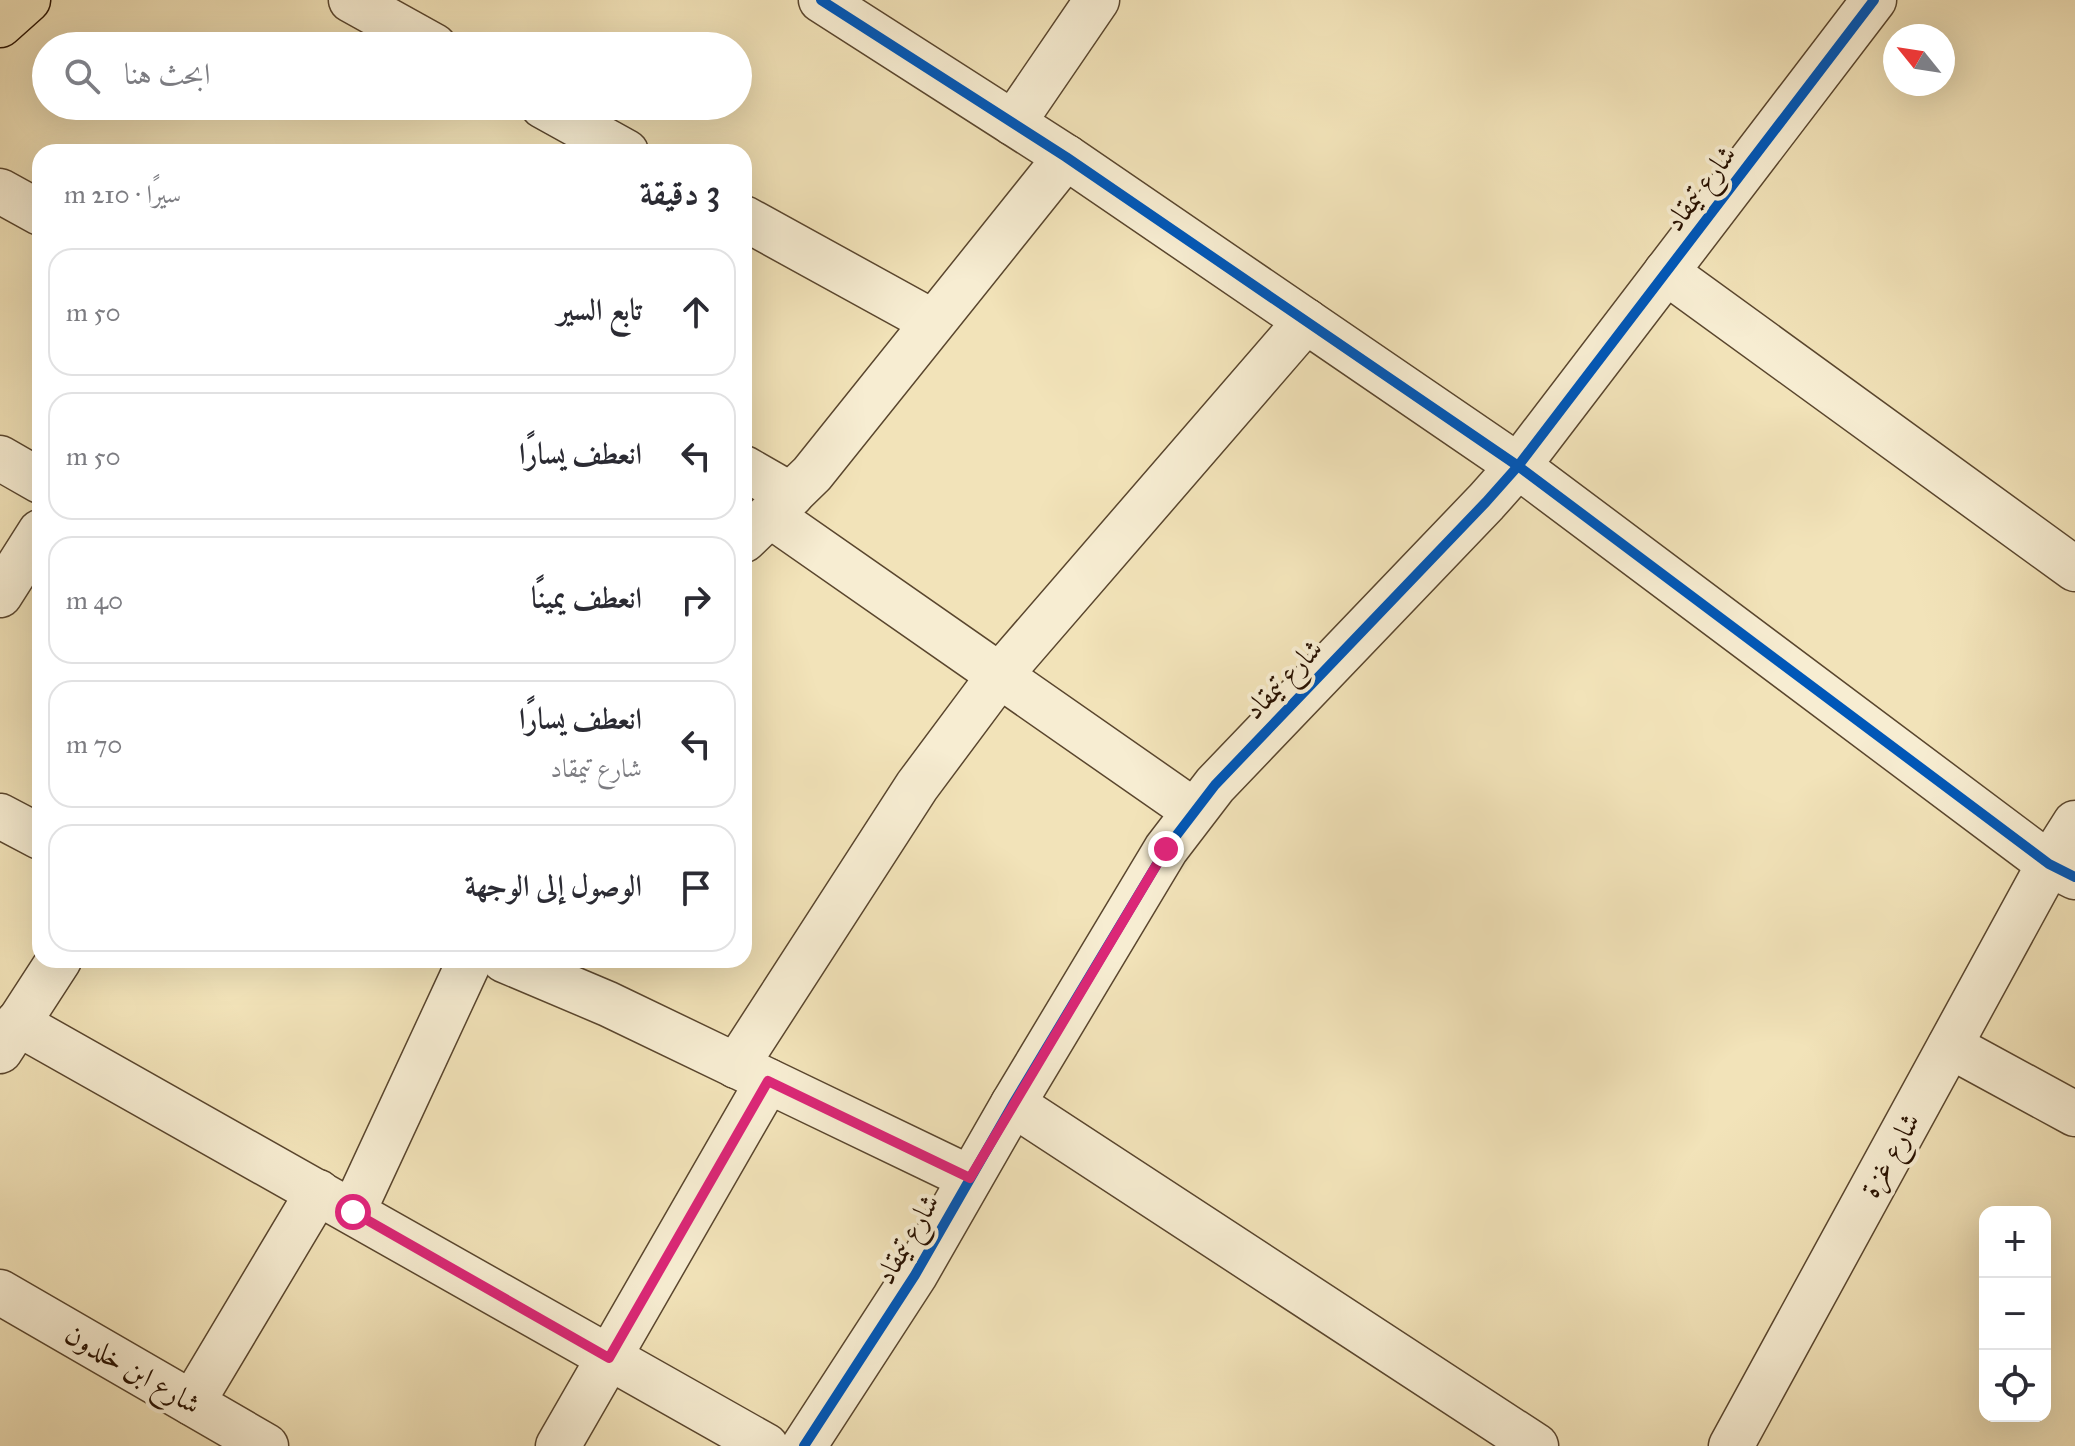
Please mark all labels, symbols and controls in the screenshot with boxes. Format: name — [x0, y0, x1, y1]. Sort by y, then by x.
north arrow — [1883, 24, 1955, 96]
search box — [32, 32, 752, 120]
icon: search — [60, 54, 104, 98]
text: ابحث هنا — [124, 56, 210, 92]
street label: شارع تيمقاد — [1656, 138, 1748, 242]
text: 3 دقيقة — [640, 172, 720, 213]
text: سيرًا · 210 m — [64, 178, 181, 210]
icon: ahead — [674, 290, 718, 334]
text: تابع السير — [557, 292, 642, 328]
text: 50 m — [66, 296, 121, 328]
icon: left — [674, 434, 718, 478]
text: انعطف يسارًا — [519, 436, 642, 472]
text: 50 m — [66, 440, 121, 472]
icon: right — [674, 578, 718, 622]
text: انعطف يمينًا — [531, 580, 642, 616]
text: 40 m — [66, 584, 123, 616]
street label: شارع تيمقاد — [1236, 631, 1334, 731]
text: انعطف يسارًا — [519, 701, 642, 737]
icon: left — [674, 722, 718, 766]
text: 70 m — [66, 728, 122, 760]
text: شارع تيمقاد — [550, 752, 642, 784]
route end — [1148, 831, 1184, 867]
icon: arrive — [674, 866, 718, 910]
text: الوصول إلى الوجهة — [465, 868, 642, 904]
street label: شارع غزة — [1852, 1106, 1933, 1206]
street label: شارع تيمقاد — [867, 1188, 952, 1293]
route start — [335, 1194, 371, 1230]
map controls — [1979, 1206, 2051, 1422]
button: + — [1979, 1206, 2051, 1278]
button: − — [1979, 1278, 2051, 1350]
street label: شارع ابن خلدون — [56, 1316, 207, 1427]
button: locate — [1979, 1350, 2051, 1422]

